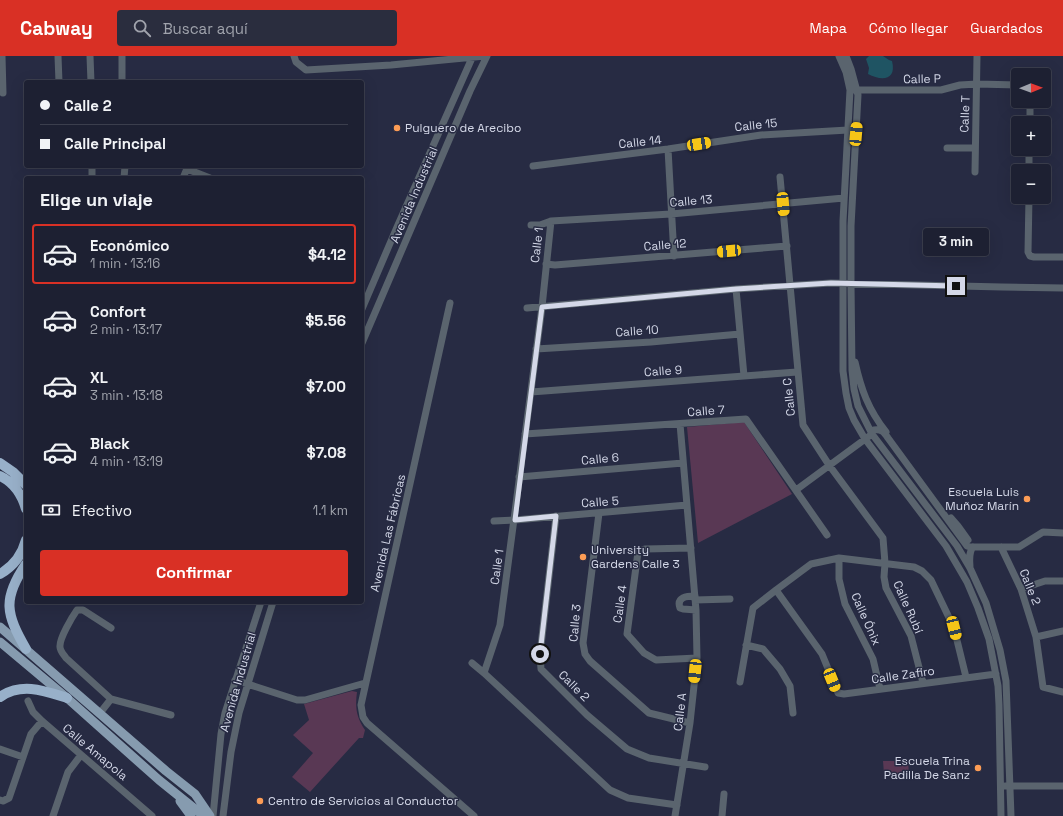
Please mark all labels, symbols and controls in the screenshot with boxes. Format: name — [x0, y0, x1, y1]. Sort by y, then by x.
search box — [117, 10, 397, 46]
text: Cabway — [20, 16, 93, 41]
icon: search — [131, 17, 153, 39]
text: Buscar aquí — [163, 19, 248, 38]
text: Mapa — [810, 19, 847, 37]
text: Cómo llegar — [869, 19, 948, 37]
text: Guardados — [970, 19, 1043, 37]
north arrow — [1011, 68, 1051, 108]
map controls — [1011, 68, 1051, 204]
street label: Calle P — [903, 71, 941, 87]
street label: Calle T — [956, 95, 974, 133]
text: Calle 2 — [64, 96, 112, 115]
street label: Calle 15 — [734, 115, 778, 135]
button: + — [1011, 116, 1051, 156]
place label: Pulguero de Arecibo — [405, 120, 521, 136]
car — [849, 122, 863, 146]
marker: Pulguero de Arecibo — [392, 123, 402, 133]
street label: Calle 14 — [618, 132, 663, 152]
text: Calle Principal — [64, 134, 166, 153]
car — [686, 136, 712, 152]
street label: Avenida Industrial — [387, 144, 441, 246]
button: − — [1011, 164, 1051, 204]
text: Elige un viaje — [40, 188, 153, 211]
street label: Calle 13 — [669, 191, 713, 211]
car — [776, 192, 790, 216]
street label: Calle 1 — [527, 226, 547, 264]
callout: 3 min — [923, 228, 989, 256]
text: 3 min — [939, 233, 973, 250]
street label: Calle 12 — [643, 235, 687, 255]
icon: car — [42, 236, 78, 272]
text: Económico — [90, 236, 169, 255]
car — [717, 244, 741, 258]
text: $4.12 — [308, 245, 346, 264]
text: 1 min · 13:16 — [90, 255, 160, 272]
route end — [947, 277, 965, 295]
icon: car — [42, 302, 78, 338]
text: Confort — [90, 302, 146, 321]
text: $5.56 — [305, 311, 346, 330]
text: 2 min · 13:17 — [90, 321, 162, 338]
street label: Calle 10 — [615, 322, 659, 340]
street label: Calle 9 — [643, 362, 683, 380]
icon: car — [42, 368, 78, 404]
text: XL — [90, 368, 108, 387]
text: $7.00 — [306, 377, 346, 396]
street label: Calle C — [779, 377, 799, 417]
text: 3 min · 13:18 — [90, 387, 163, 404]
street label: Calle 7 — [687, 402, 725, 420]
icon: car — [42, 434, 78, 470]
text: Black — [90, 434, 130, 453]
text: $7.08 — [307, 443, 346, 462]
street label: Calle 6 — [580, 449, 620, 469]
text: 4 min · 13:19 — [90, 453, 163, 470]
street label: Avenida Las Fábricas — [367, 473, 409, 593]
place label: Escuela Luis Muñoz Marín — [945, 484, 1019, 514]
street label: Calle 5 — [581, 493, 619, 511]
marker: Escuela Luis Muñoz Marín — [1022, 494, 1032, 504]
icon: cash — [40, 499, 62, 521]
text: Efectivo — [72, 501, 132, 520]
text: 1.1 km — [313, 502, 348, 519]
place label: University Gardens Calle 3 — [591, 542, 680, 572]
street label: Calle 1 — [487, 548, 507, 586]
button: Confirmar — [40, 550, 348, 596]
marker: University Gardens Calle 3 — [578, 552, 588, 562]
street label: Calle 2 — [1015, 566, 1045, 608]
street label: Calle Rubí — [889, 578, 927, 636]
street label: Calle 4 — [609, 583, 631, 624]
street label: Calle Ónix — [847, 590, 885, 648]
street label: Calle 3 — [565, 603, 585, 643]
car — [945, 615, 963, 641]
street label: Avenida Industrial — [216, 630, 260, 734]
route start — [531, 645, 549, 663]
car — [688, 658, 702, 684]
street label: Calle Zafiro — [870, 663, 936, 687]
street label: Calle 2 — [555, 667, 593, 705]
car — [822, 667, 842, 693]
street label: Calle A — [670, 692, 690, 732]
street label: Calle Amapola — [59, 720, 131, 784]
place label: Escuela Trina Padilla De Sanz — [884, 753, 970, 783]
marker: Escuela Trina Padilla De Sanz — [973, 763, 983, 773]
place label: Centro de Servicios al Conductor — [268, 793, 459, 809]
marker: Centro de Servicios al Conductor — [255, 796, 265, 806]

